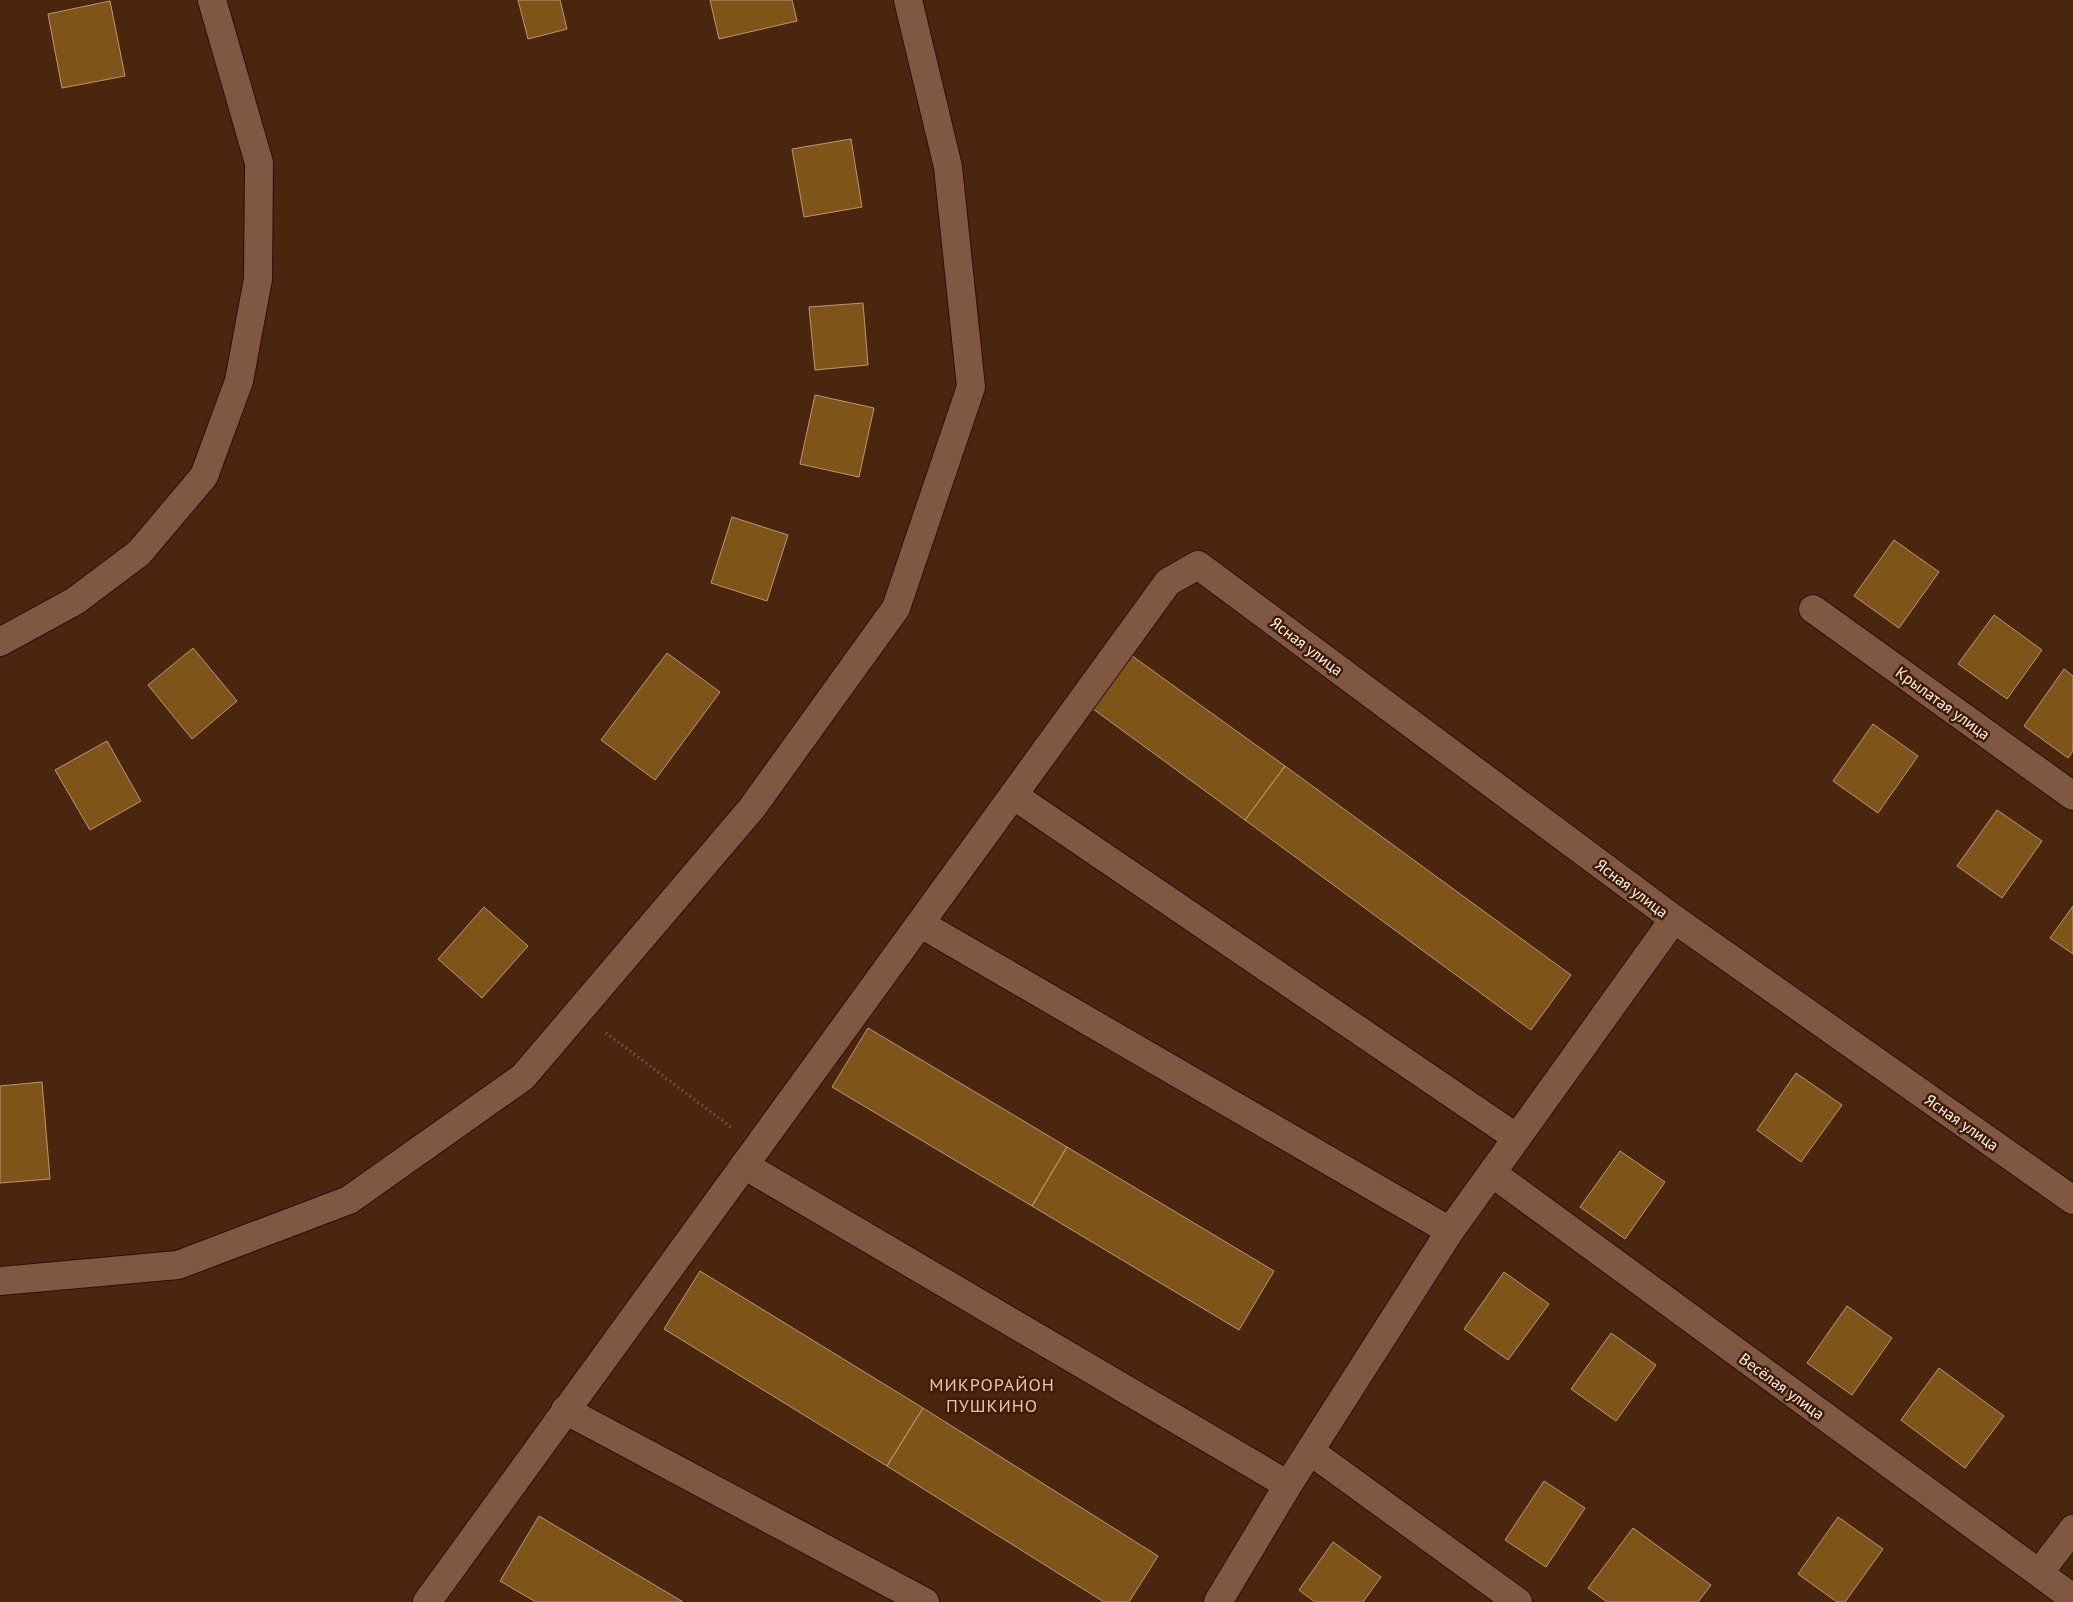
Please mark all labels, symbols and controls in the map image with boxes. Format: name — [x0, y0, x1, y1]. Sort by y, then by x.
street label: Ясная улица — [1267, 612, 1347, 680]
street label: Крылатая улица — [1892, 662, 1994, 744]
street label: Ясная улица — [1592, 854, 1672, 922]
street label: Ясная улица — [1921, 1089, 2003, 1155]
street label: Весёлая улица — [1735, 1348, 1829, 1424]
district label: МИКРОРАЙОН ПУШКИНО — [929, 1373, 1055, 1417]

